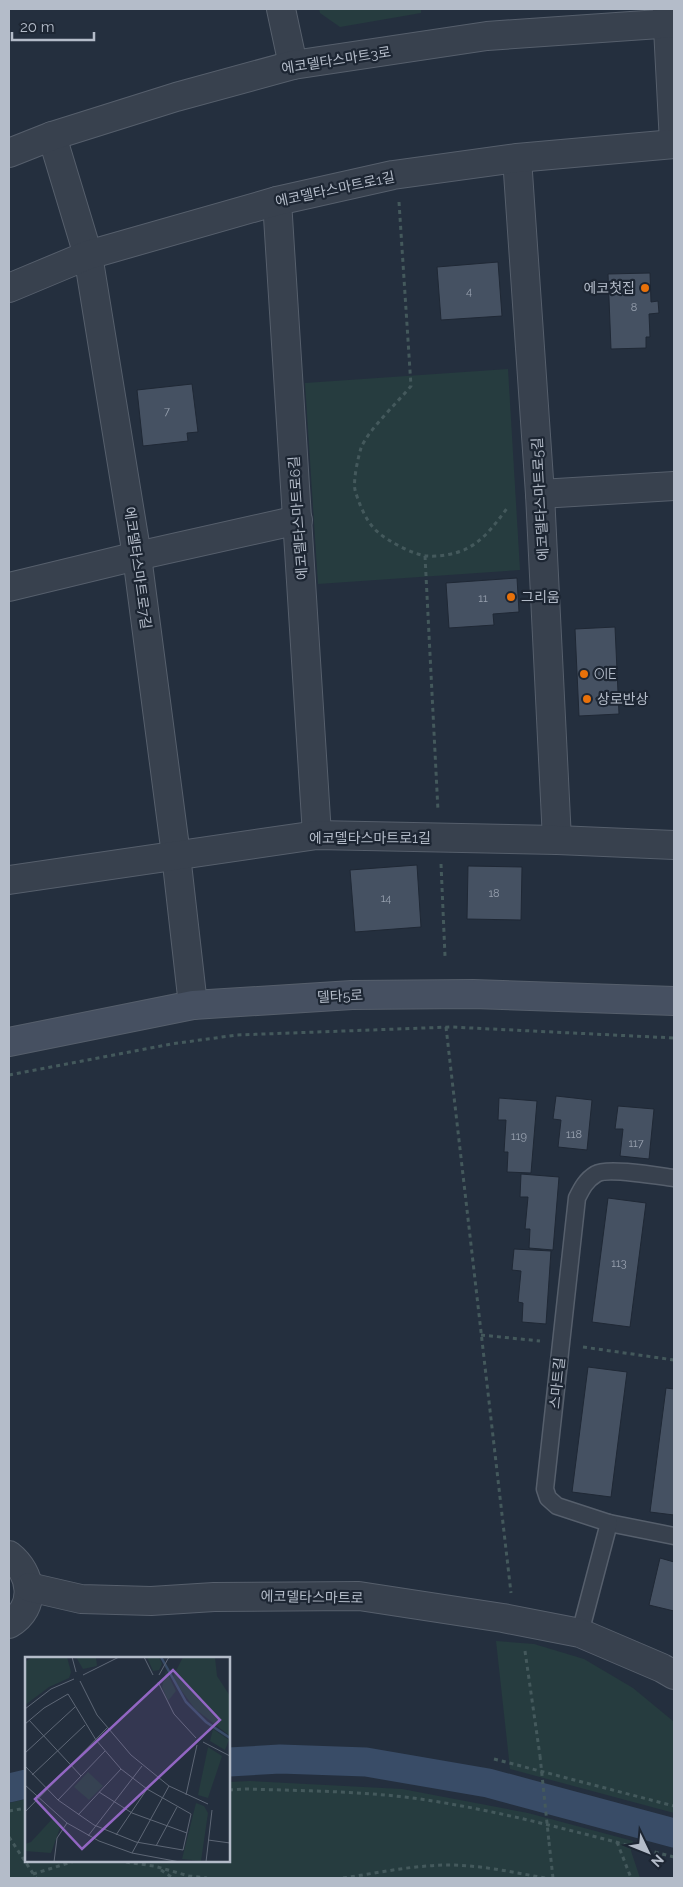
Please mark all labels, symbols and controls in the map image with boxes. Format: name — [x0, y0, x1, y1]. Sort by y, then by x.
scale bar — [12, 10, 95, 42]
text: 20 m — [20, 18, 55, 36]
street label: 에코델타스마트3로 — [280, 43, 392, 77]
street label: 에코델타스마트로1길 — [274, 169, 396, 209]
place label: 에코첫집 — [583, 280, 635, 296]
marker: 에코첫집 — [639, 282, 651, 294]
house number: 4 — [466, 285, 472, 298]
house number: 8 — [631, 301, 637, 314]
house number: 7 — [164, 405, 170, 418]
street label: 에코델타스마트로5길 — [529, 437, 551, 561]
street label: 에코델타스마트로6길 — [286, 455, 310, 581]
street label: 에코델타스마트로7길 — [121, 506, 155, 630]
place label: 그리움 — [521, 589, 560, 605]
marker: 그리움 — [505, 591, 517, 603]
house number: 11 — [478, 592, 488, 605]
place label: OIE — [594, 666, 617, 682]
marker: OIE — [578, 668, 590, 680]
place label: 상로반상 — [597, 691, 649, 707]
marker: 상로반상 — [581, 693, 593, 705]
street label: 에코델타스마트로1길 — [309, 830, 431, 846]
house number: 18 — [488, 887, 500, 900]
house number: 14 — [381, 892, 391, 905]
street label: 델타5로 — [316, 987, 364, 1005]
house number: 118 — [566, 1128, 582, 1141]
house number: 119 — [511, 1130, 527, 1143]
house number: 117 — [628, 1137, 644, 1150]
house number: 113 — [611, 1257, 627, 1270]
street label: 스마트길 — [546, 1357, 568, 1409]
street label: 에코델타스마트로 — [260, 1588, 364, 1606]
inset map — [25, 1657, 230, 1862]
north arrow — [623, 1827, 673, 1877]
text: N — [648, 1852, 667, 1870]

